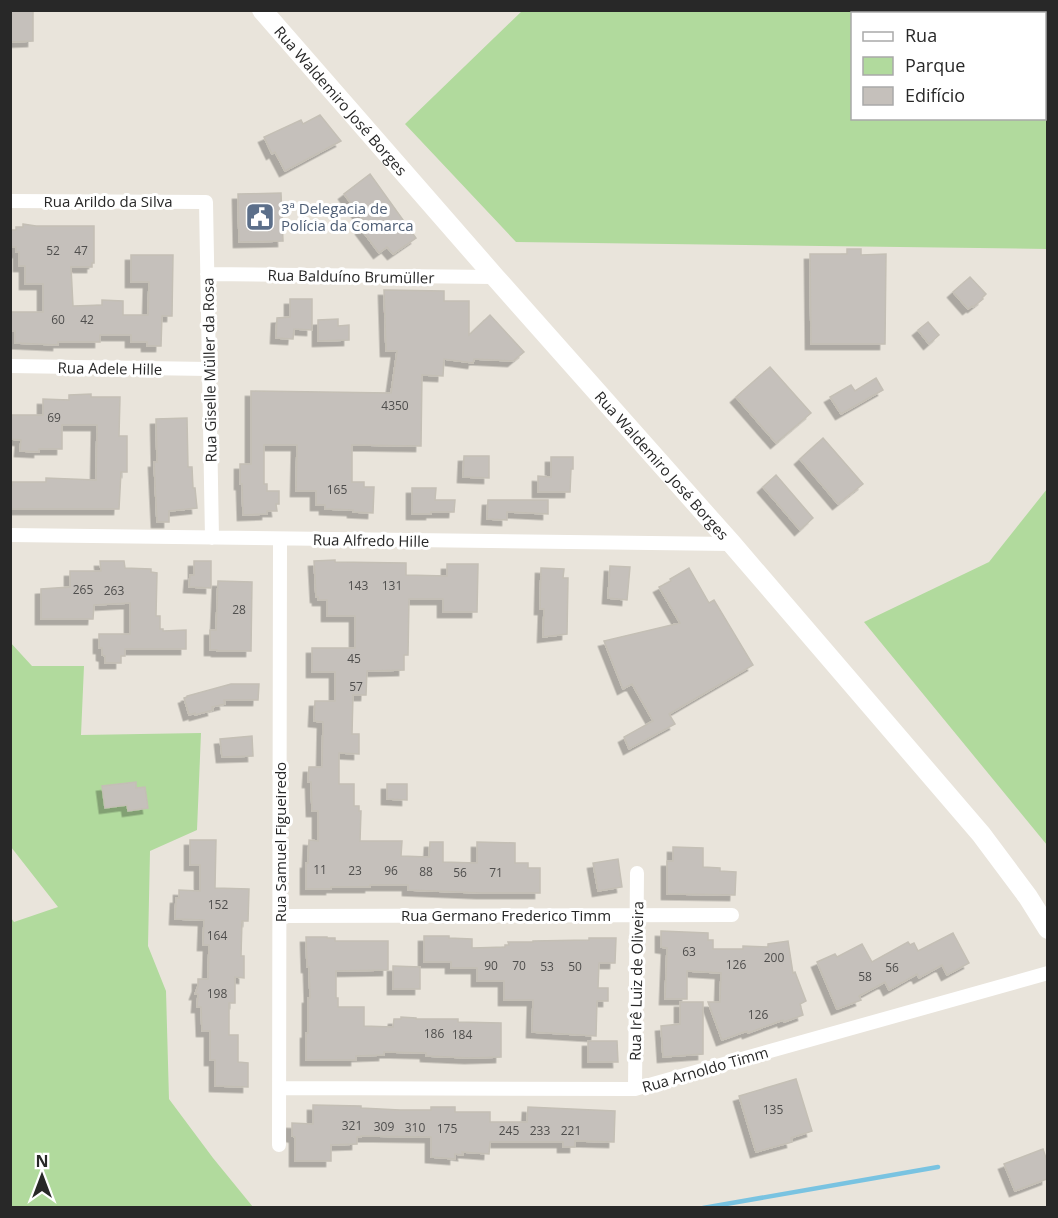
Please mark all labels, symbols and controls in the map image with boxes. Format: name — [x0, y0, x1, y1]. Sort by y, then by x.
legend — [851, 12, 1046, 120]
street label: Rua Waldemiro José Borges — [270, 21, 412, 179]
text: Rua — [905, 23, 937, 47]
text: Parque — [905, 53, 965, 77]
text: Edifício — [905, 83, 965, 107]
street label: Rua Arildo da Silva — [43, 191, 173, 211]
place label: 3ª Delegacia de Polícia da Comarca — [281, 198, 414, 235]
public building icon: 3ª Delegacia de Polícia da Comarca — [244, 201, 276, 233]
house number: 52 — [46, 242, 60, 259]
house number: 47 — [74, 242, 88, 259]
street label: Rua Balduíno Brumüller — [267, 265, 435, 287]
street label: Rua Giselle Müller da Rosa — [197, 277, 221, 463]
house number: 60 — [51, 311, 65, 328]
house number: 42 — [80, 311, 94, 328]
street label: Rua Adele Hille — [57, 357, 163, 379]
street label: Rua Waldemiro José Borges — [591, 387, 733, 544]
house number: 4350 — [381, 397, 409, 414]
house number: 69 — [47, 409, 61, 426]
house number: 165 — [327, 481, 347, 498]
street label: Rua Alfredo Hille — [313, 529, 429, 551]
house number: 143 — [348, 577, 368, 594]
house number: 131 — [382, 577, 402, 594]
house number: 265 — [73, 581, 93, 598]
house number: 263 — [104, 582, 124, 599]
house number: 28 — [232, 601, 246, 618]
house number: 45 — [347, 650, 361, 667]
house number: 57 — [349, 678, 363, 695]
street label: Rua Samuel Figueiredo — [270, 762, 290, 922]
house number: 11 — [313, 861, 327, 878]
house number: 23 — [348, 862, 362, 879]
house number: 96 — [384, 862, 398, 879]
house number: 88 — [419, 863, 433, 880]
house number: 56 — [453, 864, 467, 881]
house number: 71 — [489, 864, 503, 881]
house number: 152 — [208, 896, 228, 913]
street label: Rua Irê Luiz de Oliveira — [625, 901, 647, 1061]
street label: Rua Germano Frederico Timm — [401, 905, 611, 925]
house number: 164 — [207, 927, 227, 944]
house number: 63 — [682, 943, 696, 960]
house number: 200 — [764, 949, 784, 966]
house number: 126 — [726, 956, 746, 973]
house number: 90 — [484, 957, 498, 974]
house number: 70 — [512, 957, 526, 974]
house number: 53 — [540, 958, 554, 975]
house number: 50 — [568, 958, 582, 975]
house number: 56 — [885, 959, 899, 976]
house number: 58 — [858, 968, 872, 985]
house number: 198 — [207, 985, 227, 1002]
house number: 126 — [748, 1006, 768, 1023]
house number: 186 — [424, 1025, 444, 1042]
house number: 184 — [452, 1026, 472, 1043]
street label: Rua Arnoldo Timm — [640, 1041, 770, 1097]
house number: 135 — [763, 1101, 783, 1118]
house number: 321 — [342, 1117, 362, 1134]
house number: 309 — [374, 1118, 394, 1135]
house number: 310 — [405, 1119, 425, 1136]
house number: 175 — [437, 1120, 457, 1137]
house number: 245 — [499, 1122, 519, 1139]
house number: 233 — [530, 1122, 550, 1139]
house number: 221 — [561, 1122, 581, 1139]
north arrow — [12, 1146, 72, 1206]
text: N — [35, 1150, 49, 1172]

